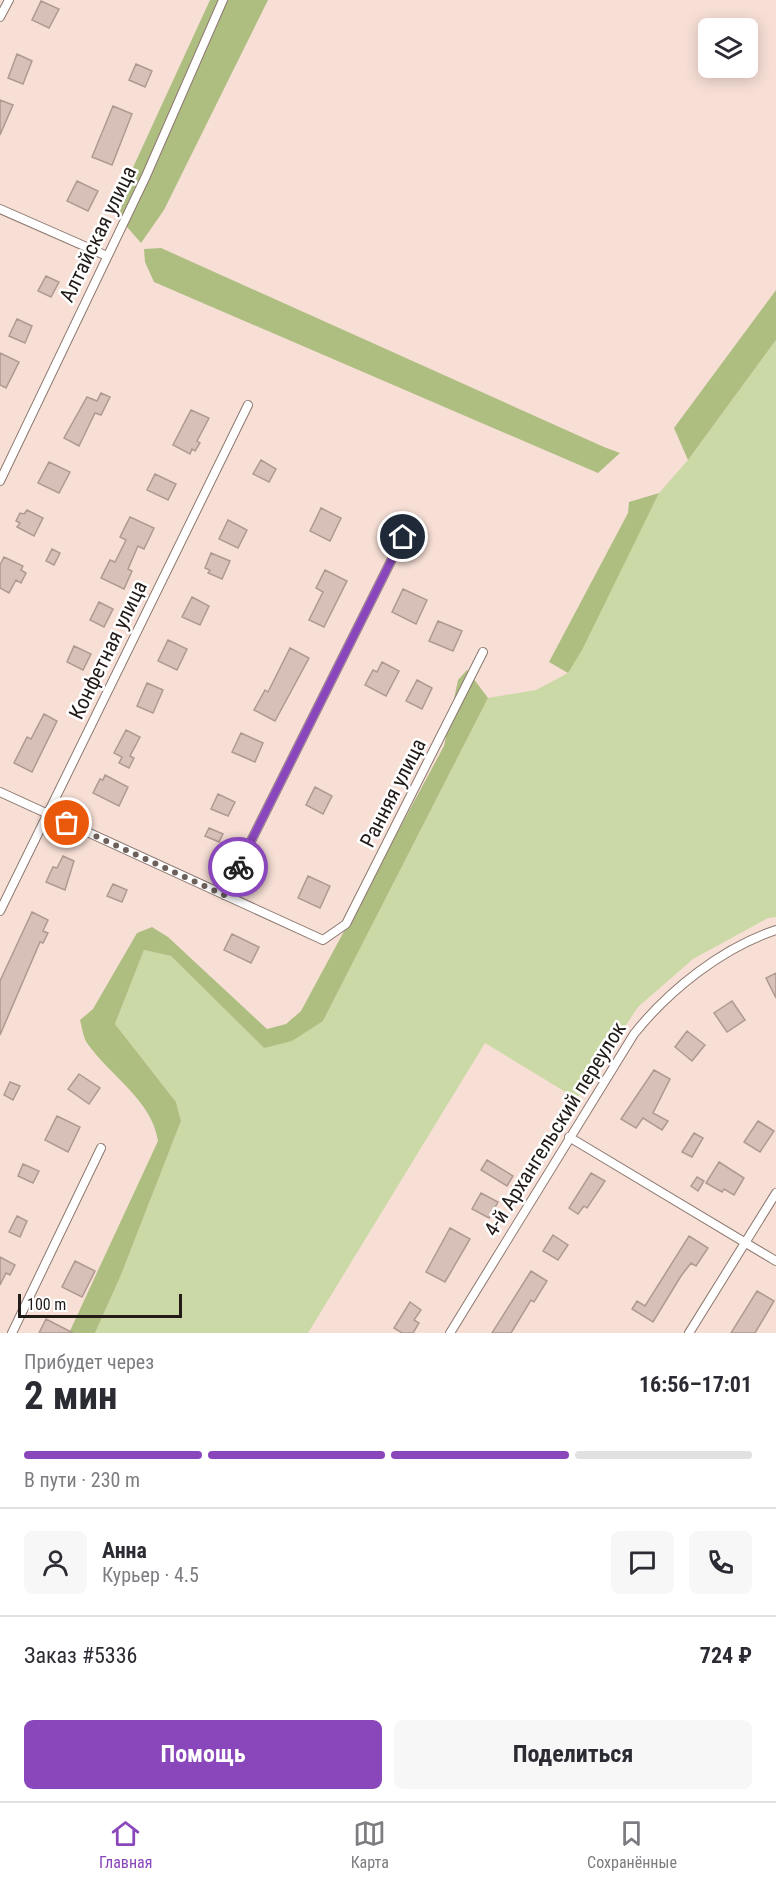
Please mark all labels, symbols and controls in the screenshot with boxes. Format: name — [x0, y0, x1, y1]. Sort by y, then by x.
map controls — [698, 18, 758, 78]
button: layers — [698, 18, 758, 78]
street label: Алтайская улица — [55, 162, 141, 306]
pin — [377, 511, 428, 562]
icon: home — [386, 520, 419, 553]
street label: Конфетная улица — [64, 577, 152, 723]
street label: Ранняя улица — [355, 735, 431, 851]
pin — [41, 797, 92, 848]
icon: bag — [50, 806, 83, 839]
courier — [208, 837, 268, 897]
icon: bike — [222, 851, 255, 884]
street label: 4-й Архангельский переулок — [479, 1018, 631, 1240]
scale bar — [18, 1291, 182, 1318]
text: 100 m — [27, 1295, 66, 1314]
text: Прибудет через — [24, 1350, 154, 1374]
text: 16:56–17:01 — [639, 1372, 752, 1397]
text: 2 мин — [24, 1373, 118, 1419]
text: В пути · 230 m — [24, 1468, 140, 1492]
button: person — [24, 1531, 87, 1594]
button: chat — [611, 1531, 674, 1594]
button: phone — [689, 1531, 752, 1594]
text: Анна — [102, 1538, 147, 1563]
text: Курьер · 4.5 — [102, 1563, 199, 1587]
text: Заказ #5336 — [24, 1643, 137, 1668]
text: 724 ₽ — [700, 1643, 752, 1668]
button: Помощь — [24, 1720, 382, 1789]
button: Поделиться — [394, 1720, 752, 1789]
tab: Главная — [99, 1817, 152, 1872]
tab: Карта — [351, 1817, 389, 1872]
tab: Сохранённые — [587, 1817, 677, 1872]

